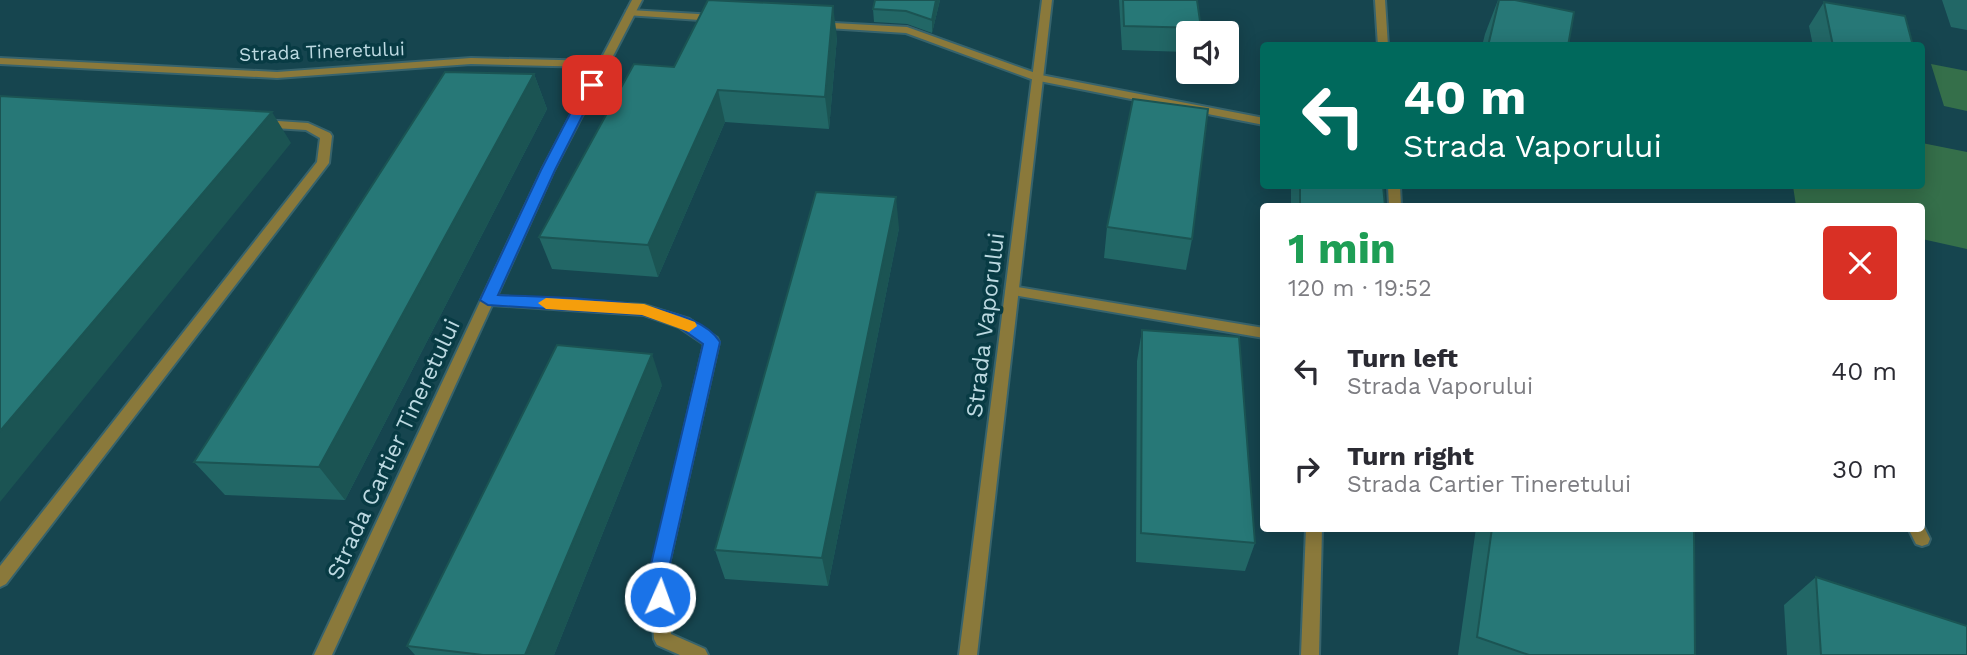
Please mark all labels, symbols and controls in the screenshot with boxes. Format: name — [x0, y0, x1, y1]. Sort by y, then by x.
map controls — [1176, 21, 1239, 84]
button: sound — [1176, 21, 1239, 84]
street label: Strada Tineretului — [239, 37, 405, 66]
pin — [562, 55, 622, 115]
icon: arrive — [573, 66, 611, 104]
text: 40 m — [1403, 68, 1526, 126]
icon: left — [1288, 70, 1379, 161]
text: Strada Vaporului — [1403, 127, 1662, 165]
text: 1 min — [1288, 224, 1396, 273]
button: close — [1823, 226, 1897, 300]
street label: Strada Vaporului — [961, 231, 1010, 419]
text: 120 m · 19:52 — [1288, 275, 1432, 302]
street label: Strada Cartier Tineretului — [321, 315, 466, 584]
text: Turn left — [1347, 343, 1458, 373]
icon: left — [1288, 352, 1326, 390]
text: 40 m — [1831, 356, 1897, 386]
text: Strada Vaporului — [1347, 373, 1533, 400]
text: Turn right — [1347, 441, 1474, 471]
icon: right — [1288, 450, 1326, 488]
text: 30 m — [1832, 454, 1897, 484]
text: Strada Cartier Tineretului — [1347, 471, 1631, 498]
position arrow — [623, 560, 697, 634]

